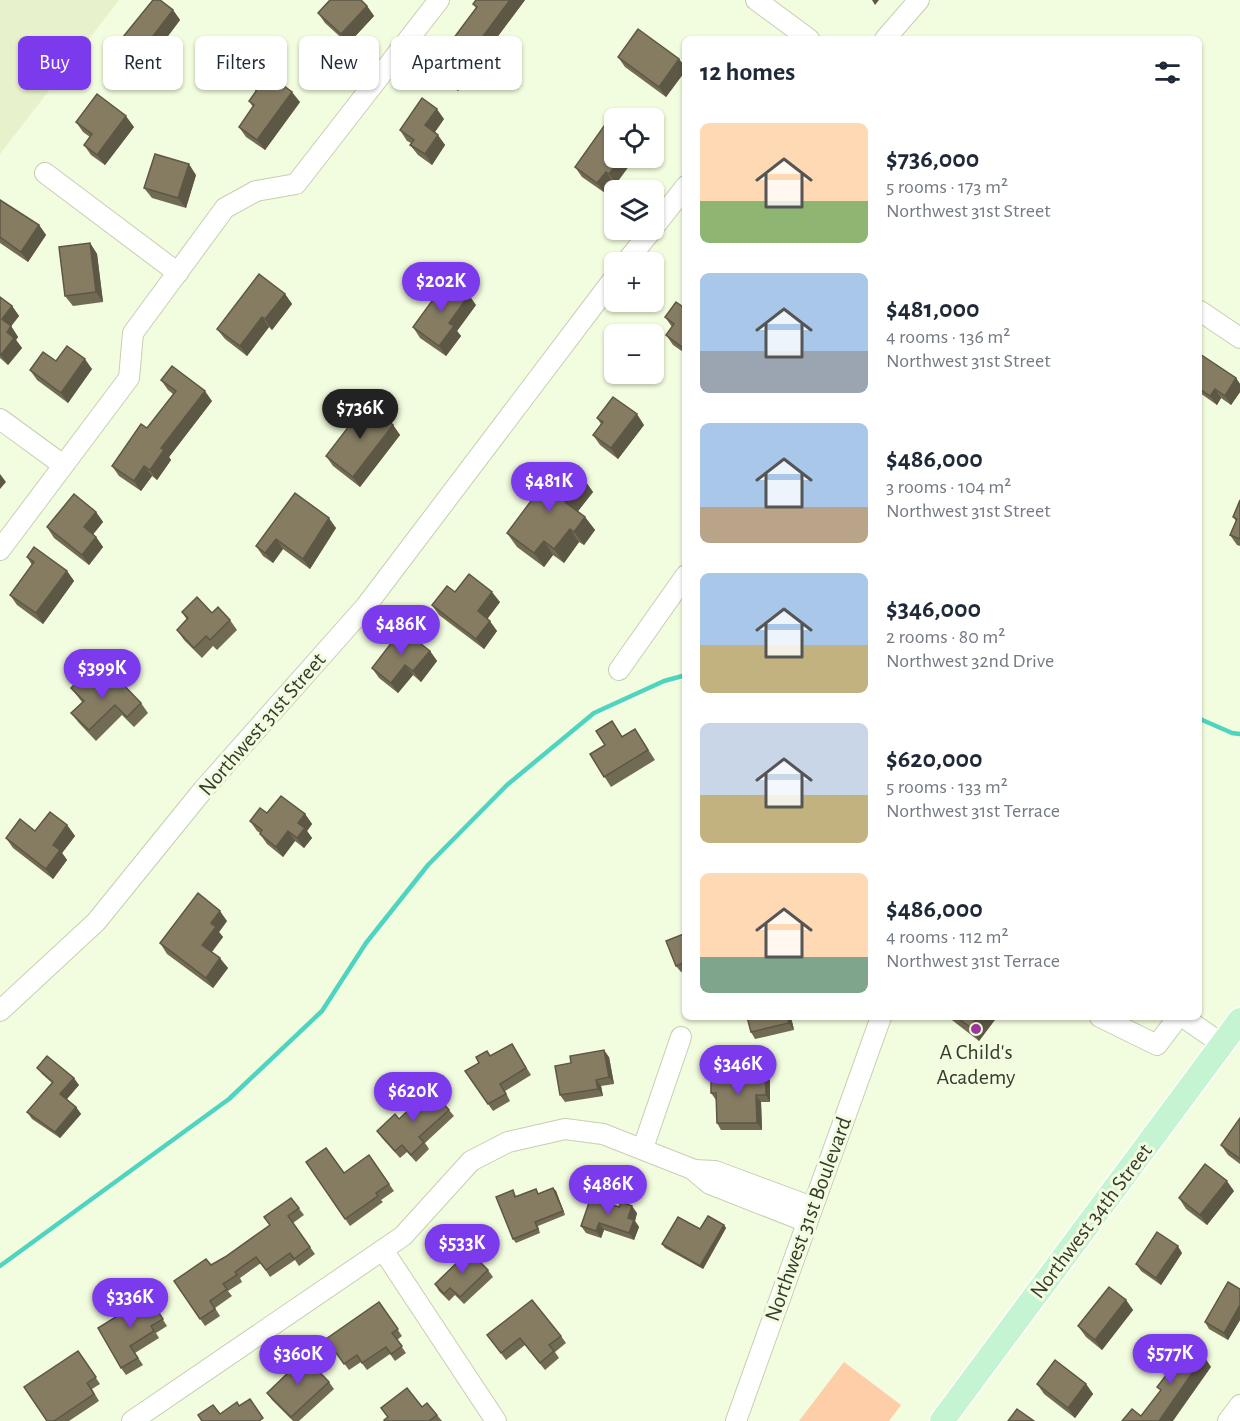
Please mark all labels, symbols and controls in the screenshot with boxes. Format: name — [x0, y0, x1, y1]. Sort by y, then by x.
chip: Buy — [18, 36, 91, 90]
chip: Rent — [103, 36, 183, 90]
chip: Filters — [195, 36, 287, 90]
chip: New — [299, 36, 379, 90]
chip: Apartment — [391, 36, 522, 90]
icon: filters — [1151, 56, 1184, 89]
text: 12 homes — [700, 59, 795, 85]
map controls — [604, 108, 664, 384]
button: locate — [604, 108, 664, 168]
text: $736,000 — [886, 146, 979, 172]
icon: home — [748, 147, 820, 219]
text: 5 rooms · 173 m² — [886, 177, 1008, 197]
button: layers — [604, 180, 664, 240]
text: Northwest 31st Street — [886, 201, 1051, 221]
button: + — [604, 252, 664, 312]
pin: $202K — [399, 262, 483, 313]
text: $202K — [416, 271, 466, 291]
text: $481,000 — [886, 296, 980, 322]
icon: home — [748, 297, 820, 369]
button: − — [604, 324, 664, 384]
text: 4 rooms · 136 m² — [886, 327, 1010, 347]
text: Northwest 31st Street — [886, 351, 1051, 371]
pin: $736K — [318, 389, 402, 440]
text: $736K — [336, 398, 384, 418]
text: $486,000 — [886, 446, 983, 472]
icon: home — [748, 447, 820, 519]
pin: $481K — [507, 462, 591, 513]
text: $481K — [525, 471, 573, 491]
text: 3 rooms · 104 m² — [886, 477, 1011, 497]
text: Northwest 31st Street — [886, 501, 1051, 521]
text: $346,000 — [886, 596, 981, 622]
icon: home — [748, 597, 820, 669]
pin: $486K — [359, 605, 443, 656]
text: $486K — [376, 614, 426, 634]
text: 2 rooms · 80 m² — [886, 627, 1005, 647]
street label: Northwest 31st Street — [194, 648, 330, 800]
pin: $399K — [60, 649, 144, 700]
text: Northwest 32nd Drive — [886, 651, 1054, 671]
text: $399K — [78, 658, 126, 678]
text: $620,000 — [886, 746, 983, 772]
icon: home — [748, 747, 820, 819]
text: 5 rooms · 133 m² — [886, 777, 1008, 797]
text: Northwest 31st Terrace — [886, 801, 1060, 821]
text: $486,000 — [886, 896, 983, 922]
icon: home — [748, 897, 820, 969]
text: 4 rooms · 112 m² — [886, 927, 1009, 947]
text: Northwest 31st Terrace — [886, 951, 1060, 971]
marker: A Child's Academy — [969, 1022, 983, 1036]
place label: A Child's Academy — [937, 1041, 1016, 1088]
pin: $346K — [696, 1045, 780, 1096]
text: $346K — [713, 1054, 763, 1074]
pin: $620K — [371, 1072, 455, 1123]
text: $620K — [388, 1081, 438, 1101]
street label: Northwest 31st Boulevard — [761, 1114, 855, 1324]
street label: Northwest 34th Street — [1026, 1140, 1156, 1302]
pin: $486K — [566, 1165, 650, 1216]
text: $486K — [583, 1174, 633, 1194]
pin: $533K — [420, 1224, 504, 1275]
text: $533K — [439, 1233, 485, 1253]
pin: $336K — [88, 1278, 172, 1329]
text: $336K — [106, 1287, 154, 1307]
pin: $577K — [1128, 1334, 1212, 1385]
pin: $360K — [256, 1335, 340, 1386]
text: $577K — [1147, 1343, 1193, 1363]
text: $360K — [273, 1344, 323, 1364]

